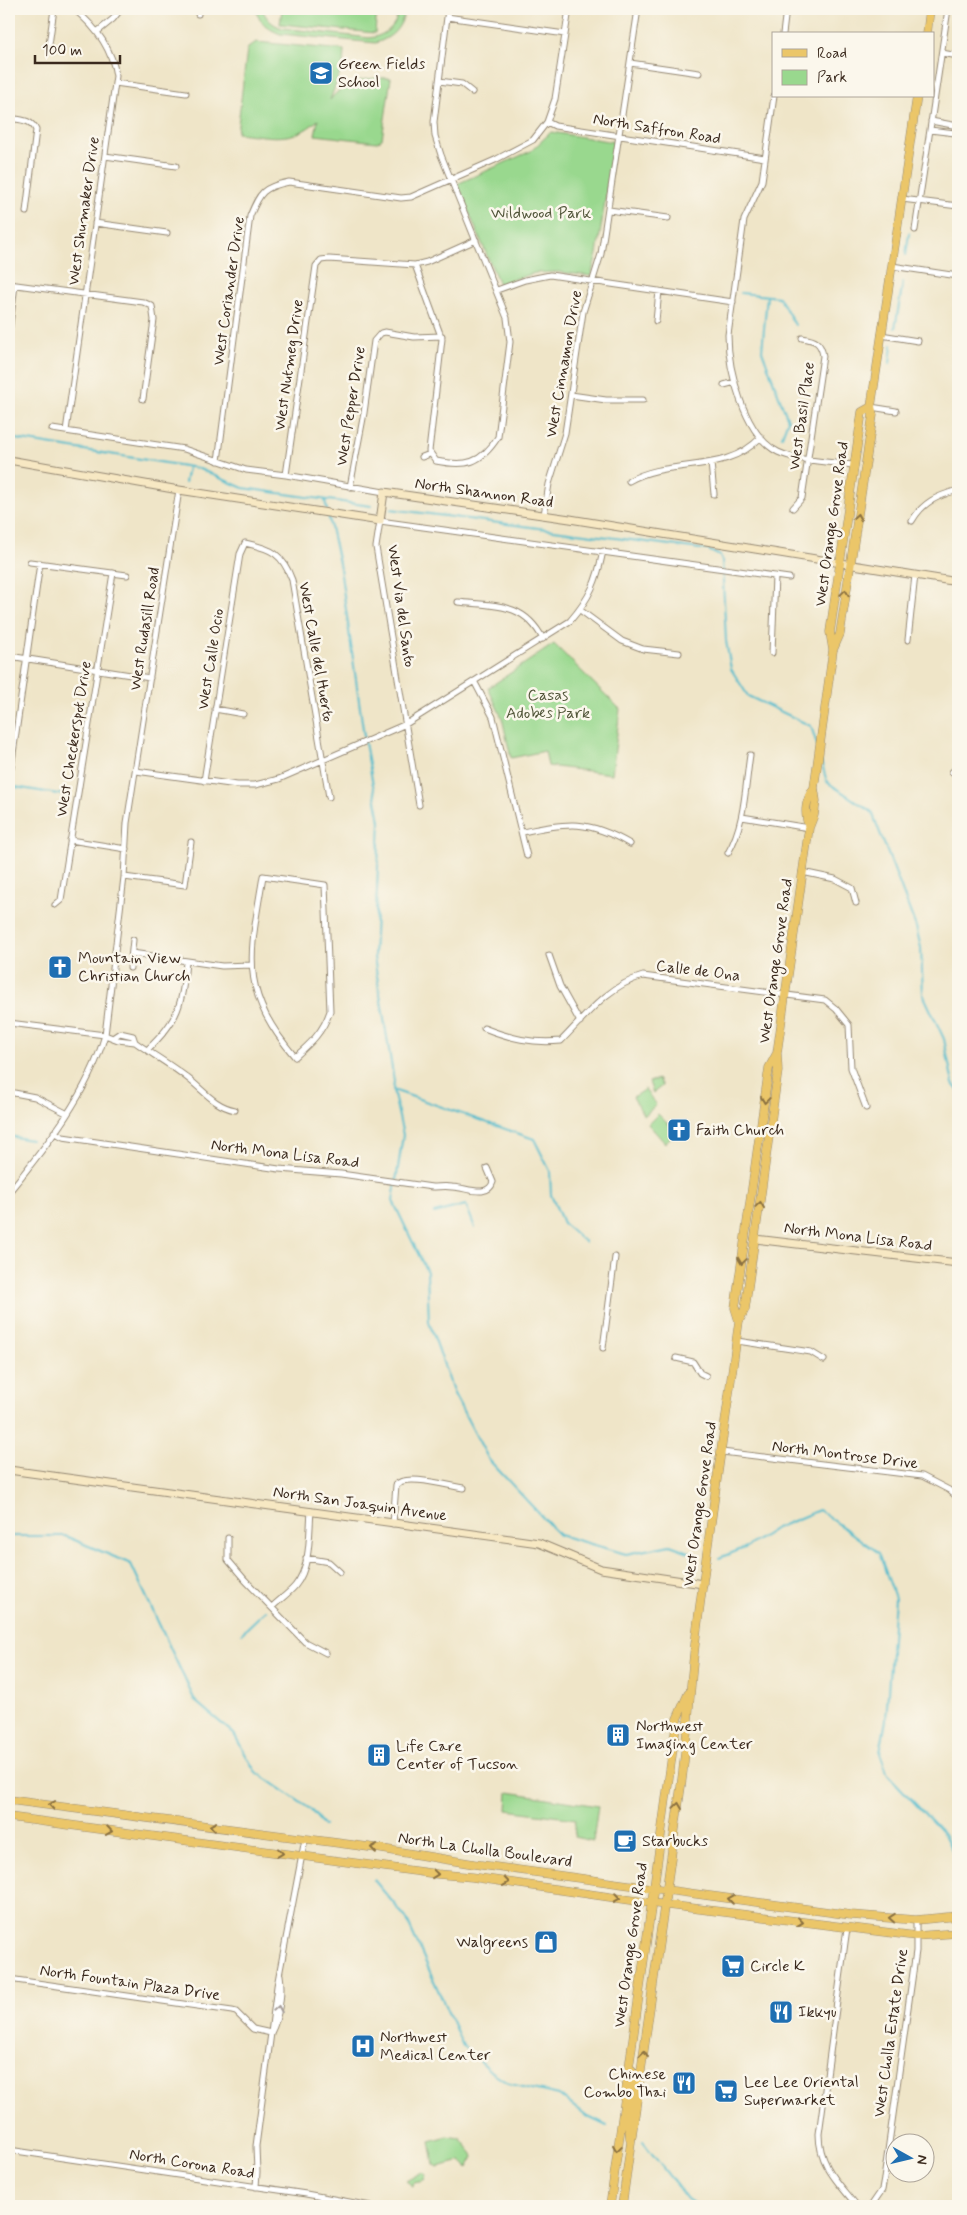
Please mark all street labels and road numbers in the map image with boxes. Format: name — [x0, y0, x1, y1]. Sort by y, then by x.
street label: North Saffron Road — [592, 109, 722, 149]
street label: West Shumaker Drive — [63, 135, 105, 287]
street label: West Coriander Drive — [208, 215, 250, 367]
street label: West Cinnamon Drive — [541, 289, 587, 439]
street label: West Nutmeg Drive — [269, 298, 309, 432]
street label: West Pepper Drive — [331, 345, 371, 467]
street label: West Basil Place — [784, 361, 820, 471]
street label: West Orange Grove Road — [810, 440, 855, 608]
street label: North Shannon Road — [413, 473, 555, 513]
street label: West Via del Santo — [382, 543, 420, 669]
street label: West Rudasill Road — [125, 566, 165, 692]
street label: West Calle del Huerto — [293, 580, 339, 724]
street label: West Calle Ocio — [193, 607, 229, 711]
street label: West Checkerspot Drive — [51, 660, 97, 818]
street label: West Orange Grove Road — [754, 877, 799, 1045]
street label: Calle de Ona — [655, 955, 741, 987]
street label: North Mona Lisa Road — [210, 1134, 360, 1174]
street label: North Mona Lisa Road — [783, 1217, 933, 1257]
street label: West Orange Grove Road — [678, 1420, 723, 1588]
street label: North Montrose Drive — [771, 1436, 920, 1474]
street label: North San Joaquin Avenue — [272, 1481, 449, 1527]
street label: North La Cholla Boulevard — [397, 1827, 573, 1873]
street label: West Orange Grove Road — [609, 1861, 654, 2029]
street label: West Cholla Estate Drive — [869, 1947, 913, 2119]
street label: North Fountain Plaza Drive — [39, 1960, 222, 2006]
street label: North Corona Road — [128, 2144, 256, 2184]

